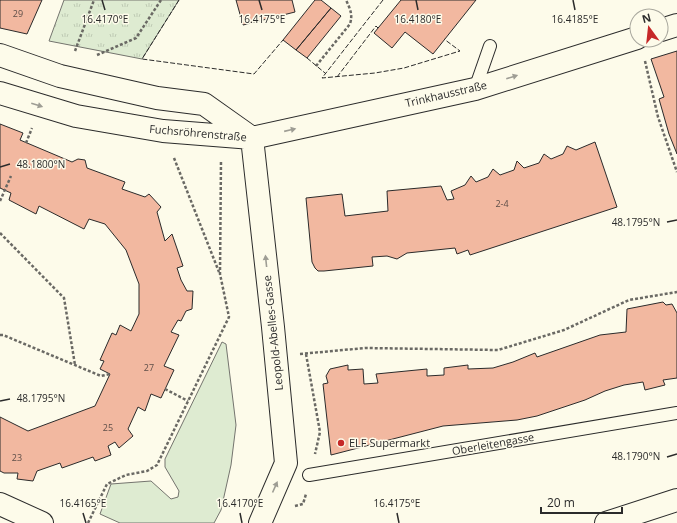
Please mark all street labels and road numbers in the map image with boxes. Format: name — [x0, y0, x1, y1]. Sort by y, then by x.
street label: Trinkhausstraße — [404, 77, 488, 110]
street label: Fuchsröhrenstraße — [149, 121, 247, 144]
street label: Leopold-Abelles-Gasse — [259, 275, 286, 392]
street label: Oberleitengasse — [451, 429, 535, 458]

